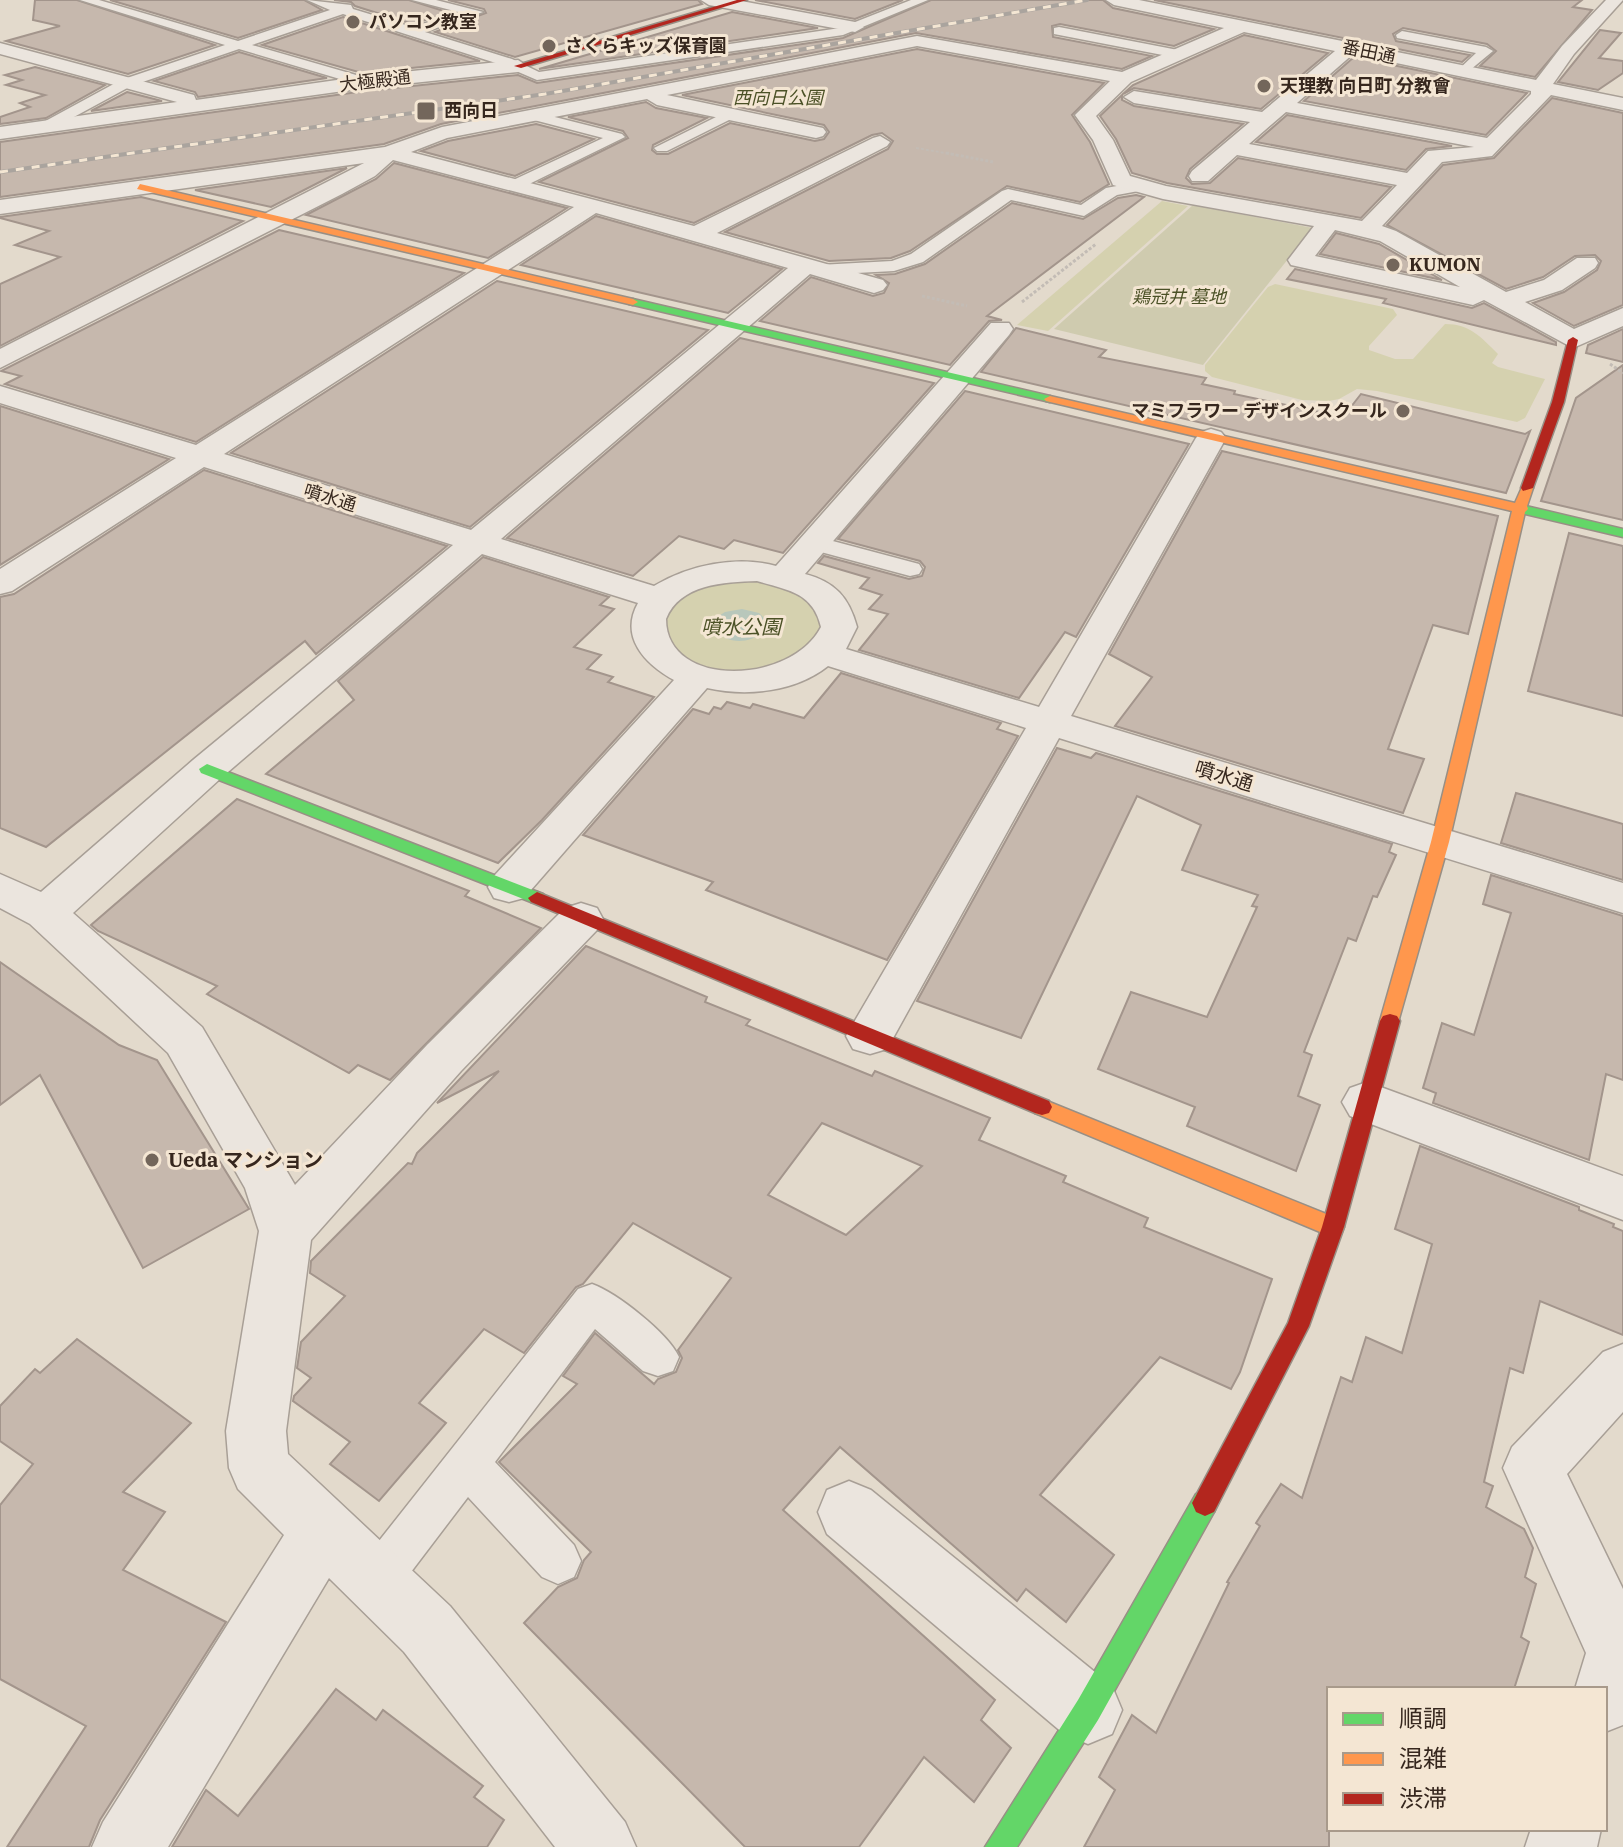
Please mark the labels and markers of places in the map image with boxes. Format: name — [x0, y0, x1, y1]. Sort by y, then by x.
place label: パソコン教室 — [369, 10, 477, 33]
marker: パソコン教室 — [344, 13, 362, 31]
place label: さくらキッズ保育園 — [565, 34, 727, 57]
marker: さくらキッズ保育園 — [540, 37, 558, 55]
place label: 天理教 向日町 分教會 — [1280, 74, 1450, 97]
marker: 天理教 向日町 分教會 — [1255, 77, 1273, 95]
place label: 西向日 — [444, 99, 498, 122]
marker: 西向日 — [415, 100, 437, 122]
place label: KUMON — [1409, 253, 1481, 276]
marker: KUMON — [1384, 256, 1402, 274]
place label: マミフラワー デザインスクール — [1131, 399, 1387, 422]
marker: マミフラワー デザインスクール — [1394, 402, 1412, 420]
place label: Ueda マンション — [168, 1146, 323, 1173]
marker: Ueda マンション — [143, 1151, 161, 1169]

